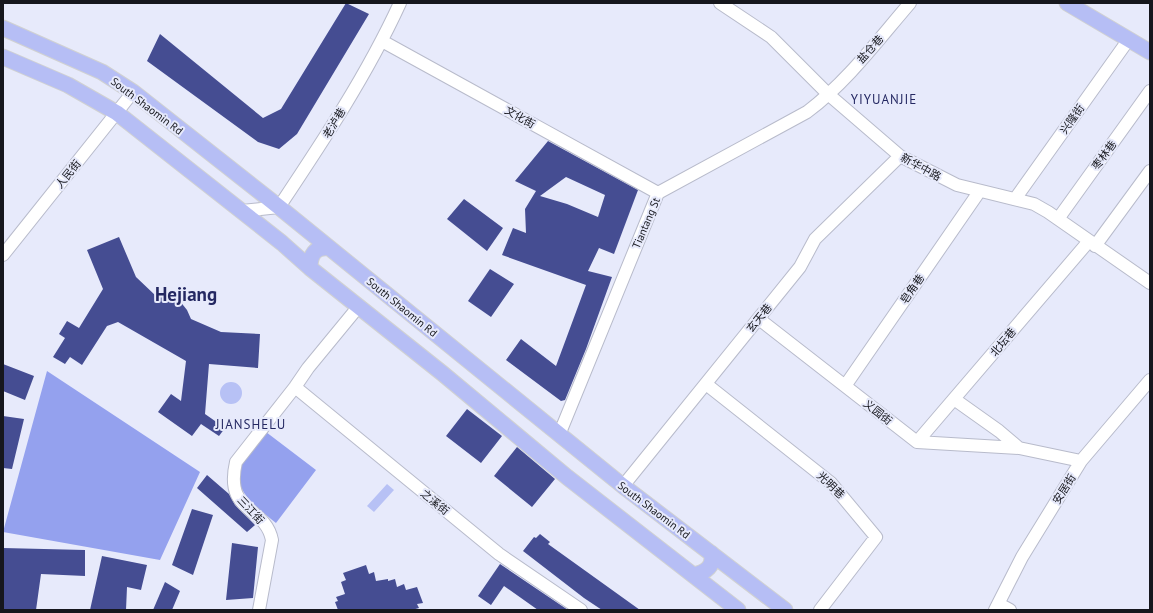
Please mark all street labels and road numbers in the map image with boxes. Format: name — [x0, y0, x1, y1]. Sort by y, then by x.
street label: 盐仓巷 — [854, 32, 886, 66]
street label: South Shaomin Rd — [108, 74, 186, 138]
street label: 兴隆街 — [1057, 101, 1087, 137]
street label: 文化街 — [502, 103, 538, 131]
street label: 老泸巷 — [320, 105, 348, 141]
street label: 枣林巷 — [1089, 138, 1119, 172]
street label: 新华中路 — [898, 150, 944, 184]
street label: 人民街 — [52, 157, 84, 191]
street label: Tiantang St — [629, 195, 663, 251]
street label: 皂角巷 — [897, 271, 927, 307]
street label: South Shaomin Rd — [364, 274, 440, 340]
street label: 玄天巷 — [743, 301, 775, 335]
street label: 北坛巷 — [987, 325, 1019, 359]
street label: 义园街 — [861, 396, 895, 428]
street label: 光明巷 — [814, 469, 848, 501]
street label: 安居街 — [1049, 471, 1079, 507]
street label: South Shaomin Rd — [615, 478, 693, 542]
street label: 之溪街 — [418, 486, 452, 518]
street label: 三江街 — [235, 493, 267, 527]

